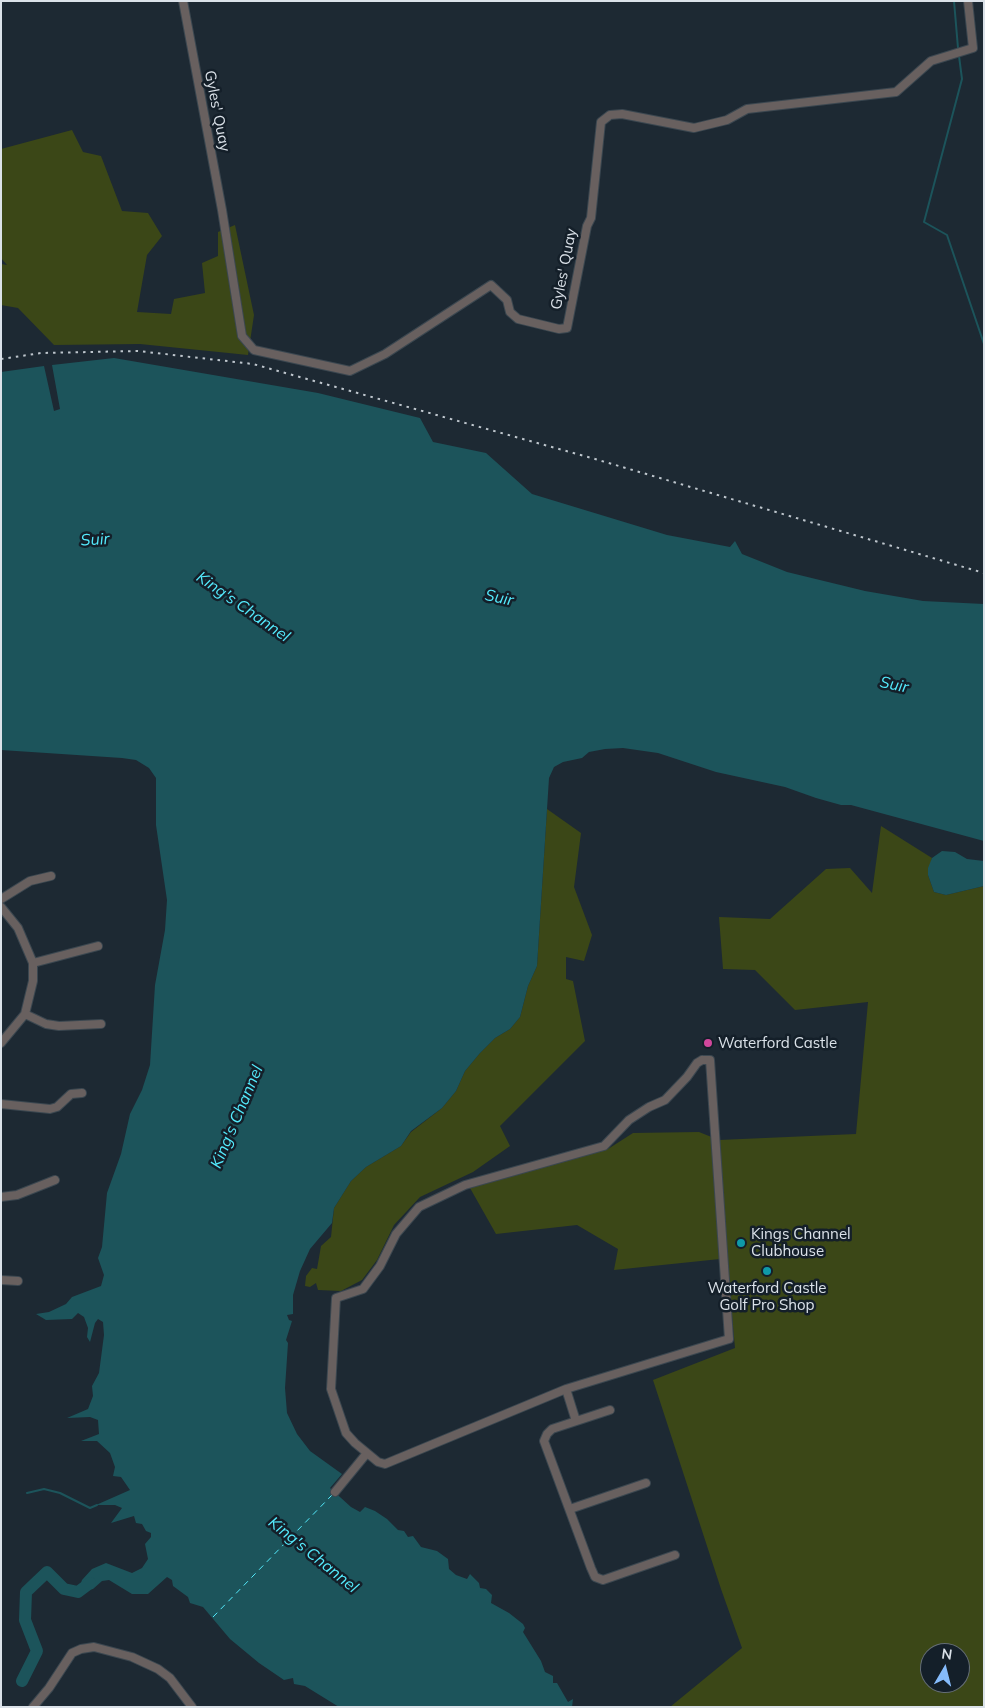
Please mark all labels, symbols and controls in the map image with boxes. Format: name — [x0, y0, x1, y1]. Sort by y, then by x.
street label: Gyles' Quay — [200, 69, 234, 153]
street label: Gyles' Quay — [547, 227, 581, 311]
water label: Suir — [80, 530, 110, 550]
water label: King's Channel — [193, 568, 293, 646]
water label: Suir — [483, 586, 515, 610]
water label: Suir — [878, 673, 910, 697]
place label: Waterford Castle — [718, 1034, 837, 1052]
marker: Waterford Castle — [702, 1037, 714, 1049]
water label: King's Channel — [207, 1063, 267, 1171]
place label: Kings Channel Clubhouse — [751, 1225, 851, 1260]
marker: Kings Channel Clubhouse — [735, 1237, 747, 1249]
marker: Waterford Castle Golf Pro Shop — [761, 1265, 773, 1277]
place label: Waterford Castle Golf Pro Shop — [707, 1279, 827, 1314]
water label: King's Channel — [264, 1513, 362, 1597]
north arrow — [920, 1643, 970, 1693]
text: N — [940, 1644, 953, 1664]

